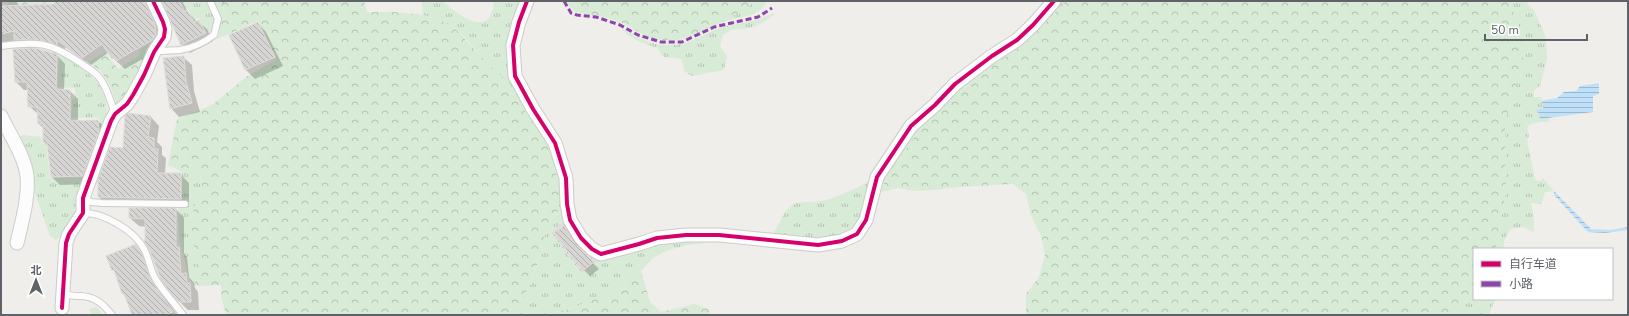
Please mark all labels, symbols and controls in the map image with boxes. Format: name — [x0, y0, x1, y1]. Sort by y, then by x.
scale bar — [1485, 16, 1587, 42]
text: 50 m — [1491, 22, 1519, 38]
legend — [1473, 248, 1613, 300]
text: 自行车道 — [1509, 256, 1557, 272]
north arrow — [16, 260, 56, 300]
text: 北 — [31, 263, 42, 278]
text: 小路 — [1509, 276, 1533, 292]

